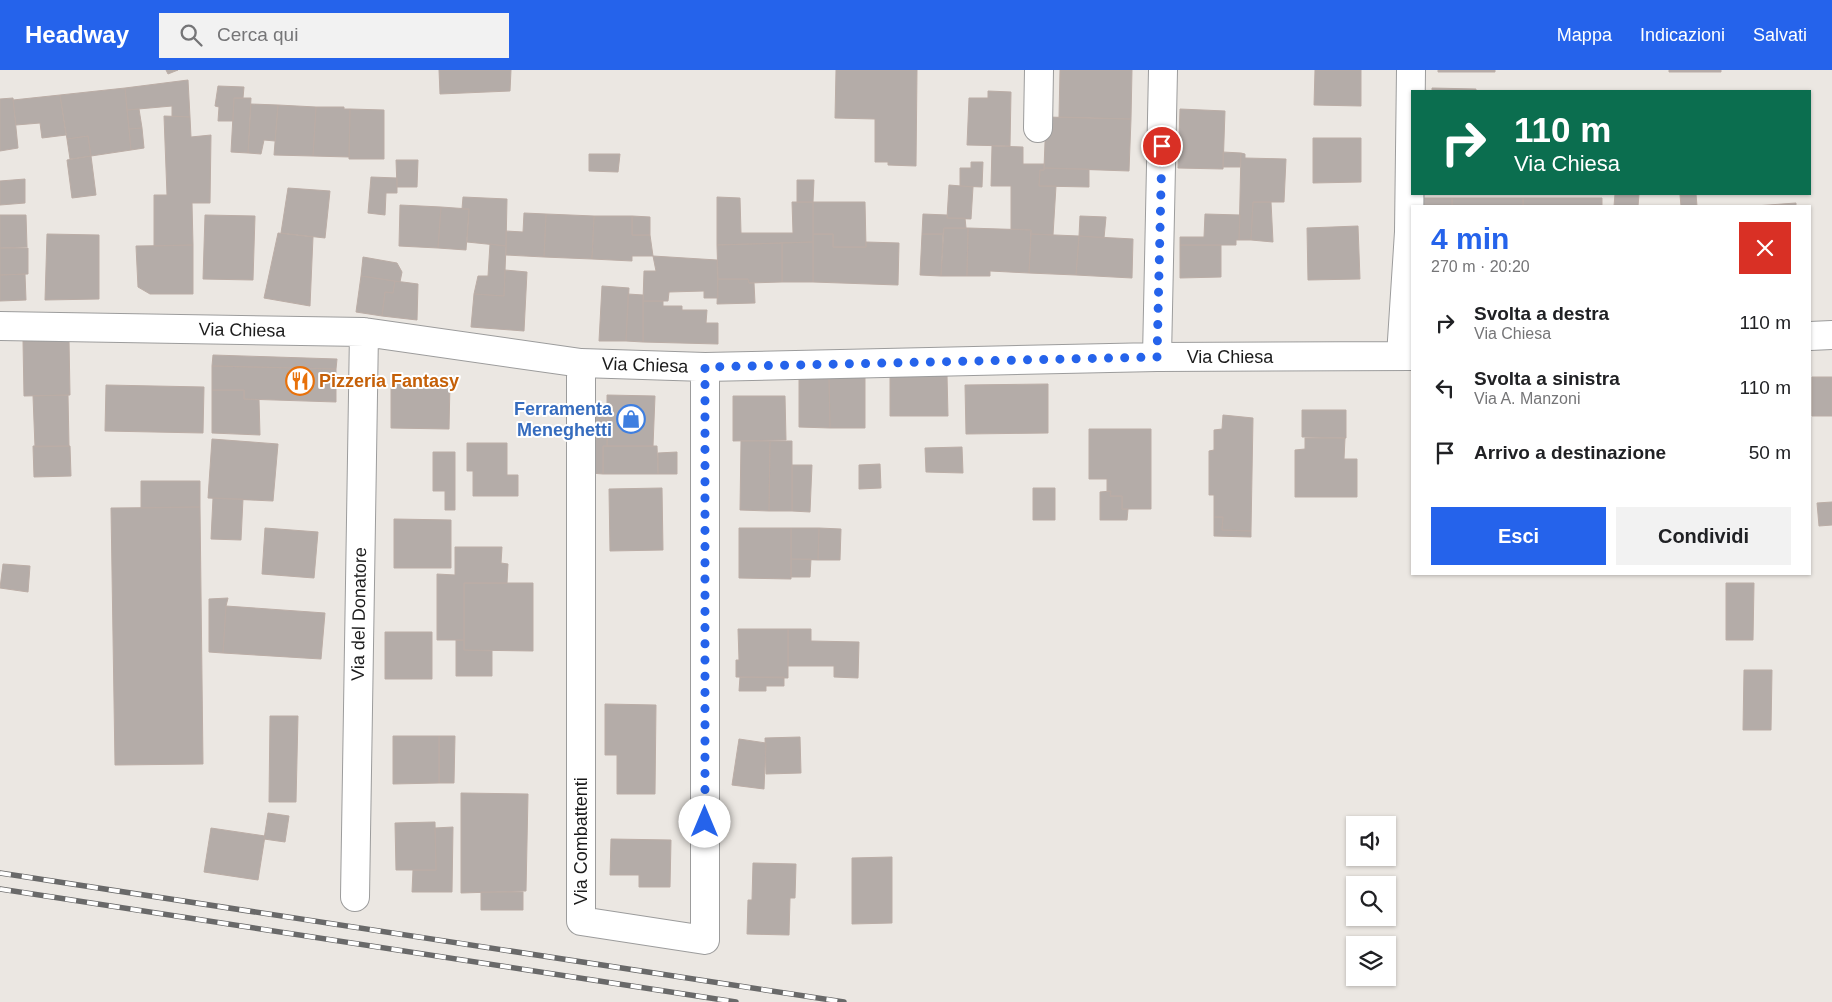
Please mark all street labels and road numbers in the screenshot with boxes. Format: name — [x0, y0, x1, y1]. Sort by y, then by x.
street label: Via Chiesa — [198, 319, 287, 341]
street label: Via Chiesa — [1187, 347, 1274, 367]
street label: Via Chiesa — [601, 353, 690, 377]
street label: Via del Donatore — [348, 547, 370, 681]
street label: Via Combattenti — [571, 777, 591, 905]

